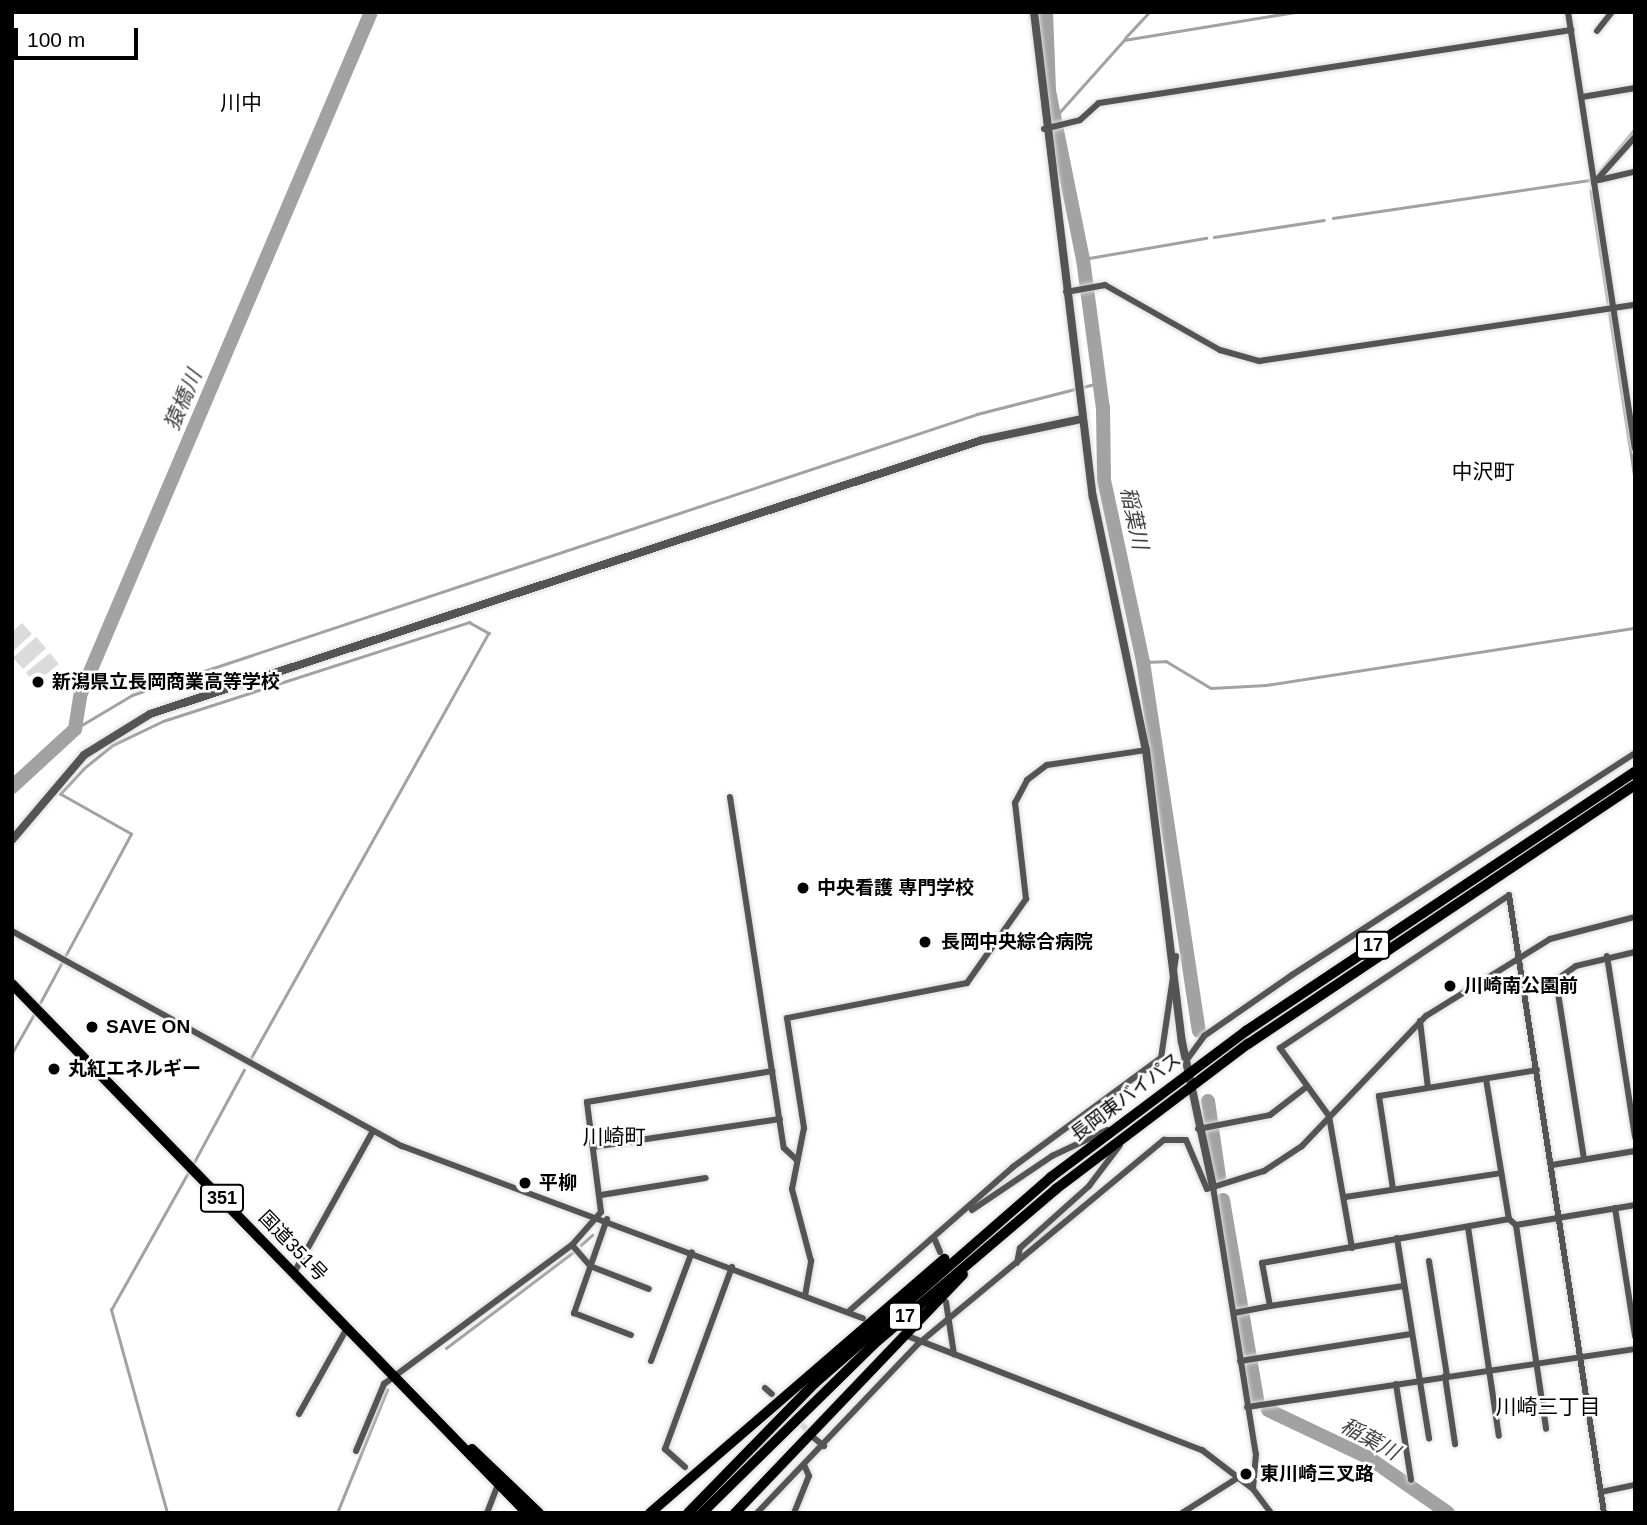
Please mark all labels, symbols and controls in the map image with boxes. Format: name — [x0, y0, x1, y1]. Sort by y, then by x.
scale bar — [18, 14, 142, 58]
text: 100 m — [27, 28, 85, 51]
district label: 川中 — [220, 90, 262, 116]
water label: 猿橋川 — [159, 366, 207, 434]
district label: 中沢町 — [1452, 459, 1514, 485]
water label: 稲葉川 — [1115, 485, 1153, 551]
place label: 新潟県立長岡商業高等学校 — [52, 671, 280, 693]
marker: 新潟県立長岡商業高等学校 — [30, 674, 46, 690]
place label: 中央看護 専門学校 — [817, 877, 974, 899]
marker: 中央看護 専門学校 — [795, 880, 811, 896]
road number: 17 — [1356, 930, 1390, 960]
place label: 長岡中央綜合病院 — [941, 931, 1093, 953]
marker: 長岡中央綜合病院 — [915, 932, 935, 952]
place label: 川崎南公園前 — [1464, 975, 1578, 997]
marker: 川崎南公園前 — [1442, 978, 1458, 994]
place label: SAVE ON — [106, 1016, 190, 1038]
marker: SAVE ON — [84, 1019, 100, 1035]
street label: 長岡東バイパス — [1066, 1048, 1186, 1146]
place label: 丸紅エネルギー — [68, 1058, 201, 1080]
marker: 丸紅エネルギー — [46, 1061, 62, 1077]
district label: 川崎町 — [583, 1124, 645, 1150]
place label: 平柳 — [539, 1172, 577, 1194]
marker: 平柳 — [517, 1175, 533, 1191]
road number: 351 — [199, 1184, 245, 1212]
street label: 国道351号 — [254, 1206, 332, 1286]
road number: 17 — [888, 1302, 922, 1330]
district label: 川崎三丁目 — [1496, 1394, 1600, 1420]
water label: 稲葉川 — [1336, 1413, 1404, 1465]
place label: 東川崎三叉路 — [1260, 1463, 1374, 1485]
marker: 東川崎三叉路 — [1238, 1466, 1254, 1482]

